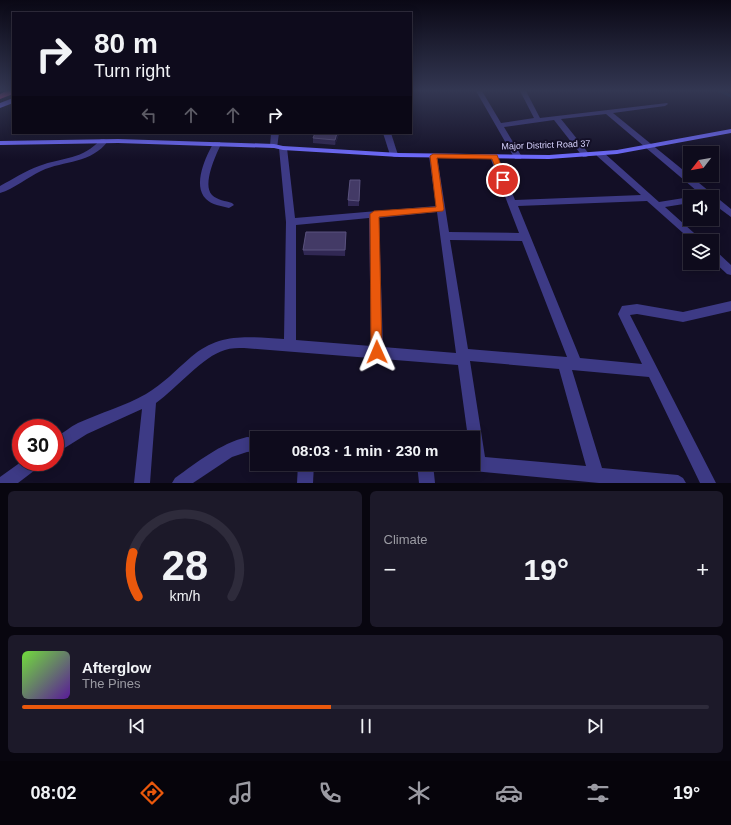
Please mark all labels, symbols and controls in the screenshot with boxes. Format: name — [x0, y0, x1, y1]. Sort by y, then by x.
icon: right — [28, 28, 80, 80]
text: 80 m — [94, 28, 158, 59]
text: Turn right — [94, 61, 170, 81]
icon: left — [138, 104, 160, 126]
icon: ahead — [180, 104, 202, 126]
icon: ahead — [222, 104, 244, 126]
icon: right — [264, 104, 286, 126]
street label: Major District Road 37 — [501, 138, 591, 152]
north arrow — [683, 146, 719, 182]
map controls — [683, 146, 719, 270]
pin — [486, 163, 520, 197]
icon: arrive — [492, 169, 514, 191]
button: sound — [683, 190, 719, 226]
button: layers — [683, 234, 719, 270]
position arrow — [356, 331, 398, 373]
speed limit sign: 30 — [12, 419, 64, 471]
text: 08:03 · 1 min · 230 m — [292, 442, 438, 459]
text: Climate — [384, 532, 428, 547]
text: 28 — [162, 542, 208, 589]
text: 19° — [524, 553, 569, 586]
text: − — [384, 557, 396, 582]
text: + — [696, 557, 709, 582]
text: km/h — [169, 588, 200, 604]
text: Afterglow — [82, 659, 151, 676]
text: The Pines — [82, 676, 141, 691]
icon: previous — [126, 715, 148, 737]
icon: pause — [355, 715, 377, 737]
icon: next — [584, 715, 606, 737]
icon: directions — [138, 779, 166, 807]
icon: music — [227, 779, 255, 807]
icon: phone — [316, 779, 344, 807]
icon: climate — [405, 779, 433, 807]
icon: car — [495, 779, 523, 807]
icon: filters — [584, 779, 612, 807]
text: 08:02 — [31, 783, 77, 803]
text: 19° — [673, 783, 700, 803]

